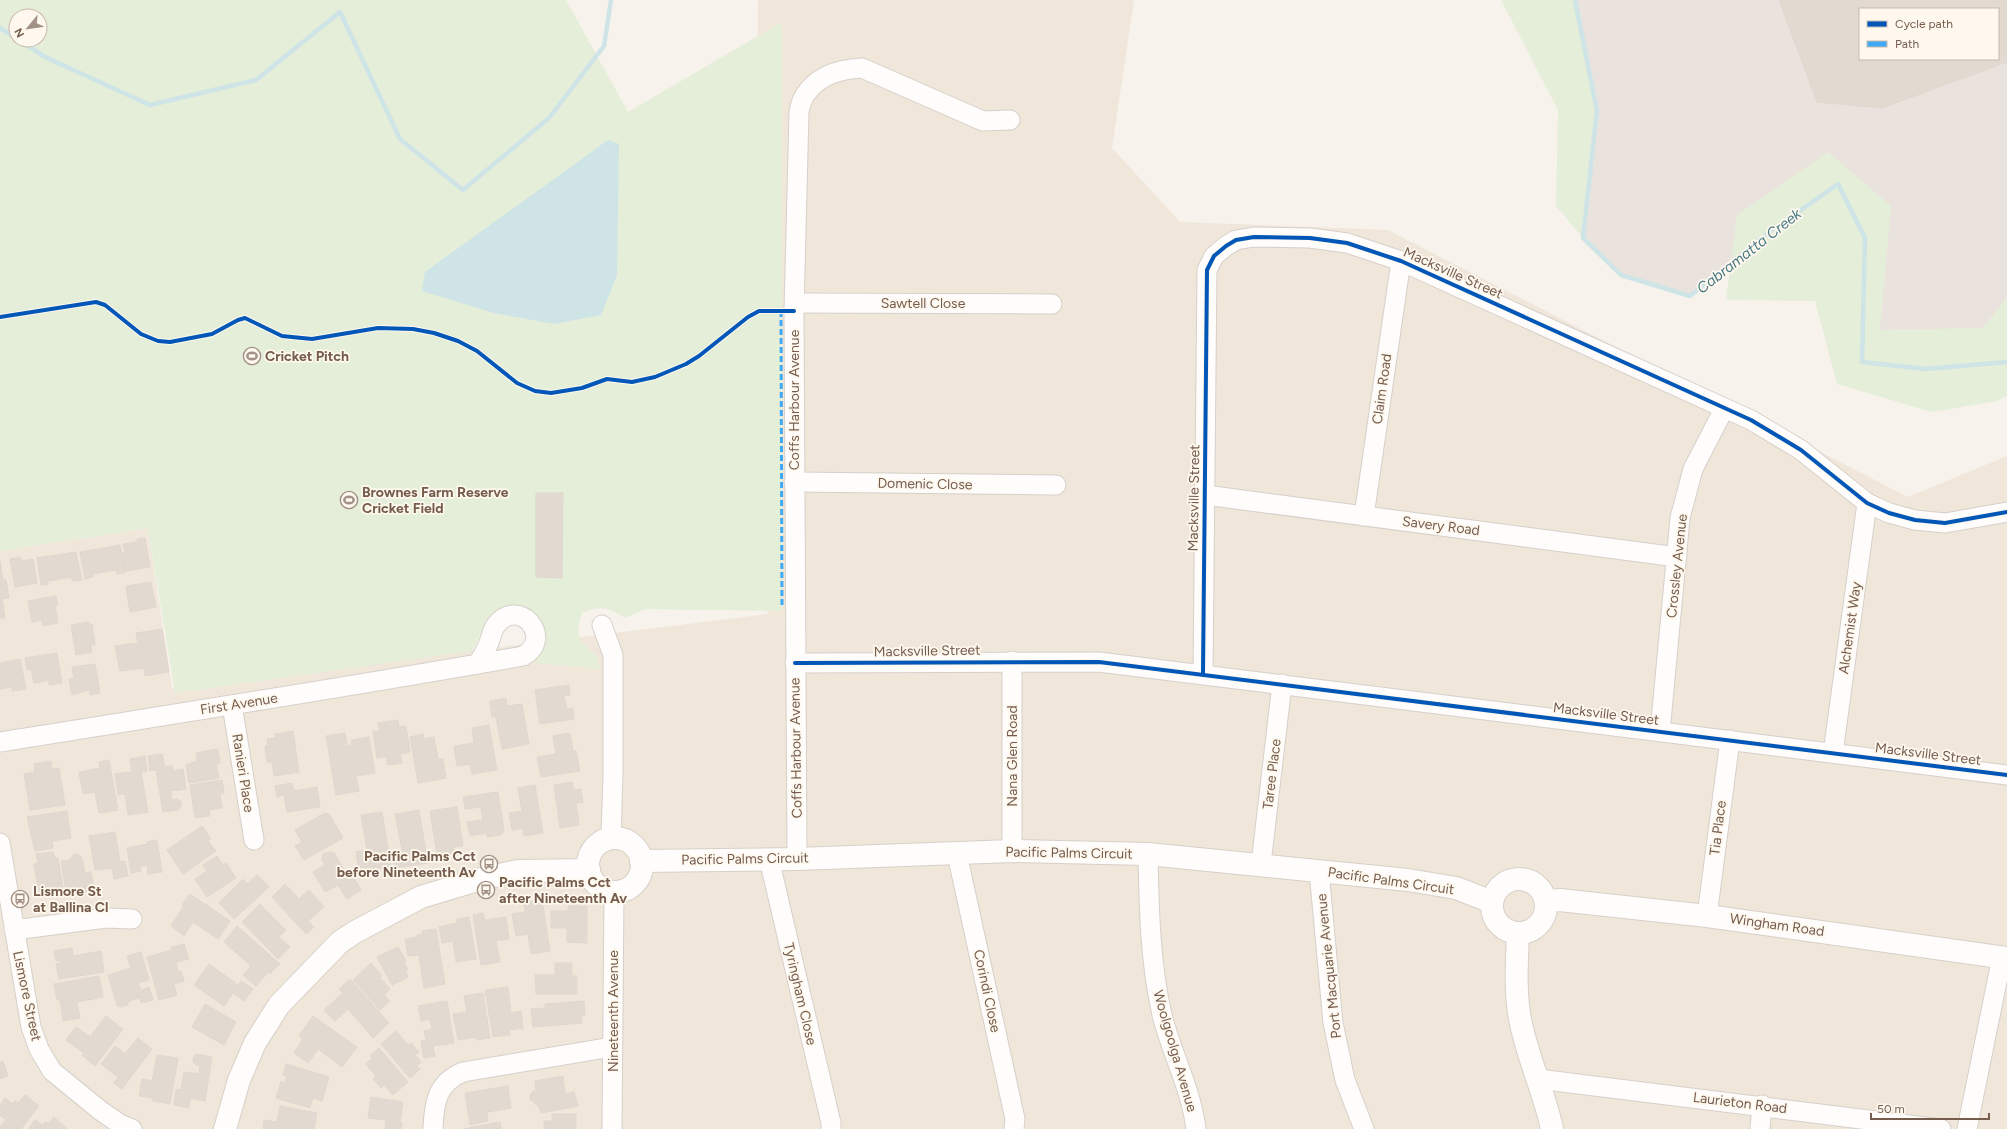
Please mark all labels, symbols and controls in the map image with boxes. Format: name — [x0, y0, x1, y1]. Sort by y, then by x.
north arrow — [8, 8, 48, 48]
legend — [1859, 8, 1999, 60]
text: Cycle path — [1895, 17, 1953, 31]
text: N — [12, 26, 27, 39]
text: Path — [1895, 37, 1919, 51]
water label: Cabramatta Creek — [1693, 204, 1805, 297]
street label: Macksville Street — [1401, 243, 1505, 303]
street label: Sawtell Close — [881, 295, 966, 312]
street label: Coffs Harbour Avenue — [786, 329, 803, 470]
sports icon: Cricket Pitch — [242, 346, 262, 366]
place label: Cricket Pitch — [265, 348, 349, 365]
street label: Claim Road — [1369, 353, 1395, 425]
street label: Macksville Street — [1185, 444, 1203, 552]
street label: Domenic Close — [877, 475, 973, 493]
place label: Brownes Farm Reserve Cricket Field — [362, 484, 509, 517]
sports icon: Brownes Farm Reserve Cricket Field — [339, 490, 359, 510]
street label: Savery Road — [1401, 513, 1481, 539]
street label: Crossley Avenue — [1663, 513, 1691, 619]
street label: Alchemist Way — [1835, 580, 1865, 675]
street label: Macksville Street — [873, 642, 981, 660]
street label: Coffs Harbour Avenue — [786, 677, 806, 818]
street label: First Avenue — [199, 689, 279, 719]
street label: Macksville Street — [1552, 699, 1660, 729]
street label: Nana Glen Road — [1004, 705, 1021, 807]
street label: Ranieri Place — [228, 732, 258, 814]
street label: Taree Place — [1259, 737, 1285, 810]
street label: Macksville Street — [1874, 739, 1982, 769]
street label: Tia Place — [1706, 799, 1730, 856]
street label: Pacific Palms Circuit — [1005, 843, 1133, 863]
place label: Pacific Palms Cct before Nineteenth Av — [337, 848, 476, 881]
street label: Pacific Palms Circuit — [681, 849, 809, 869]
bus stop icon: Pacific Palms Cct before Nineteenth Av — [479, 854, 499, 874]
street label: Pacific Palms Circuit — [1327, 864, 1455, 898]
place label: Pacific Palms Cct after Nineteenth Av — [499, 874, 627, 907]
bus stop icon: Pacific Palms Cct after Nineteenth Av — [476, 880, 496, 900]
place label: Lismore St at Ballina Cl — [33, 883, 108, 916]
bus stop icon: Lismore St at Ballina Cl — [10, 889, 30, 909]
street label: Port Macquarie Avenue — [1313, 892, 1345, 1039]
street label: Wingham Road — [1729, 910, 1825, 940]
street label: Tyringham Close — [780, 941, 820, 1047]
street label: Corindi Close — [970, 948, 1004, 1034]
street label: Lismore Street — [9, 949, 45, 1043]
street label: Nineteenth Avenue — [605, 950, 622, 1072]
street label: Woolgoolga Avenue — [1149, 988, 1201, 1114]
street label: Laurieton Road — [1692, 1089, 1788, 1117]
scale bar — [1871, 1095, 1989, 1121]
text: 50 m — [1877, 1102, 1905, 1116]

